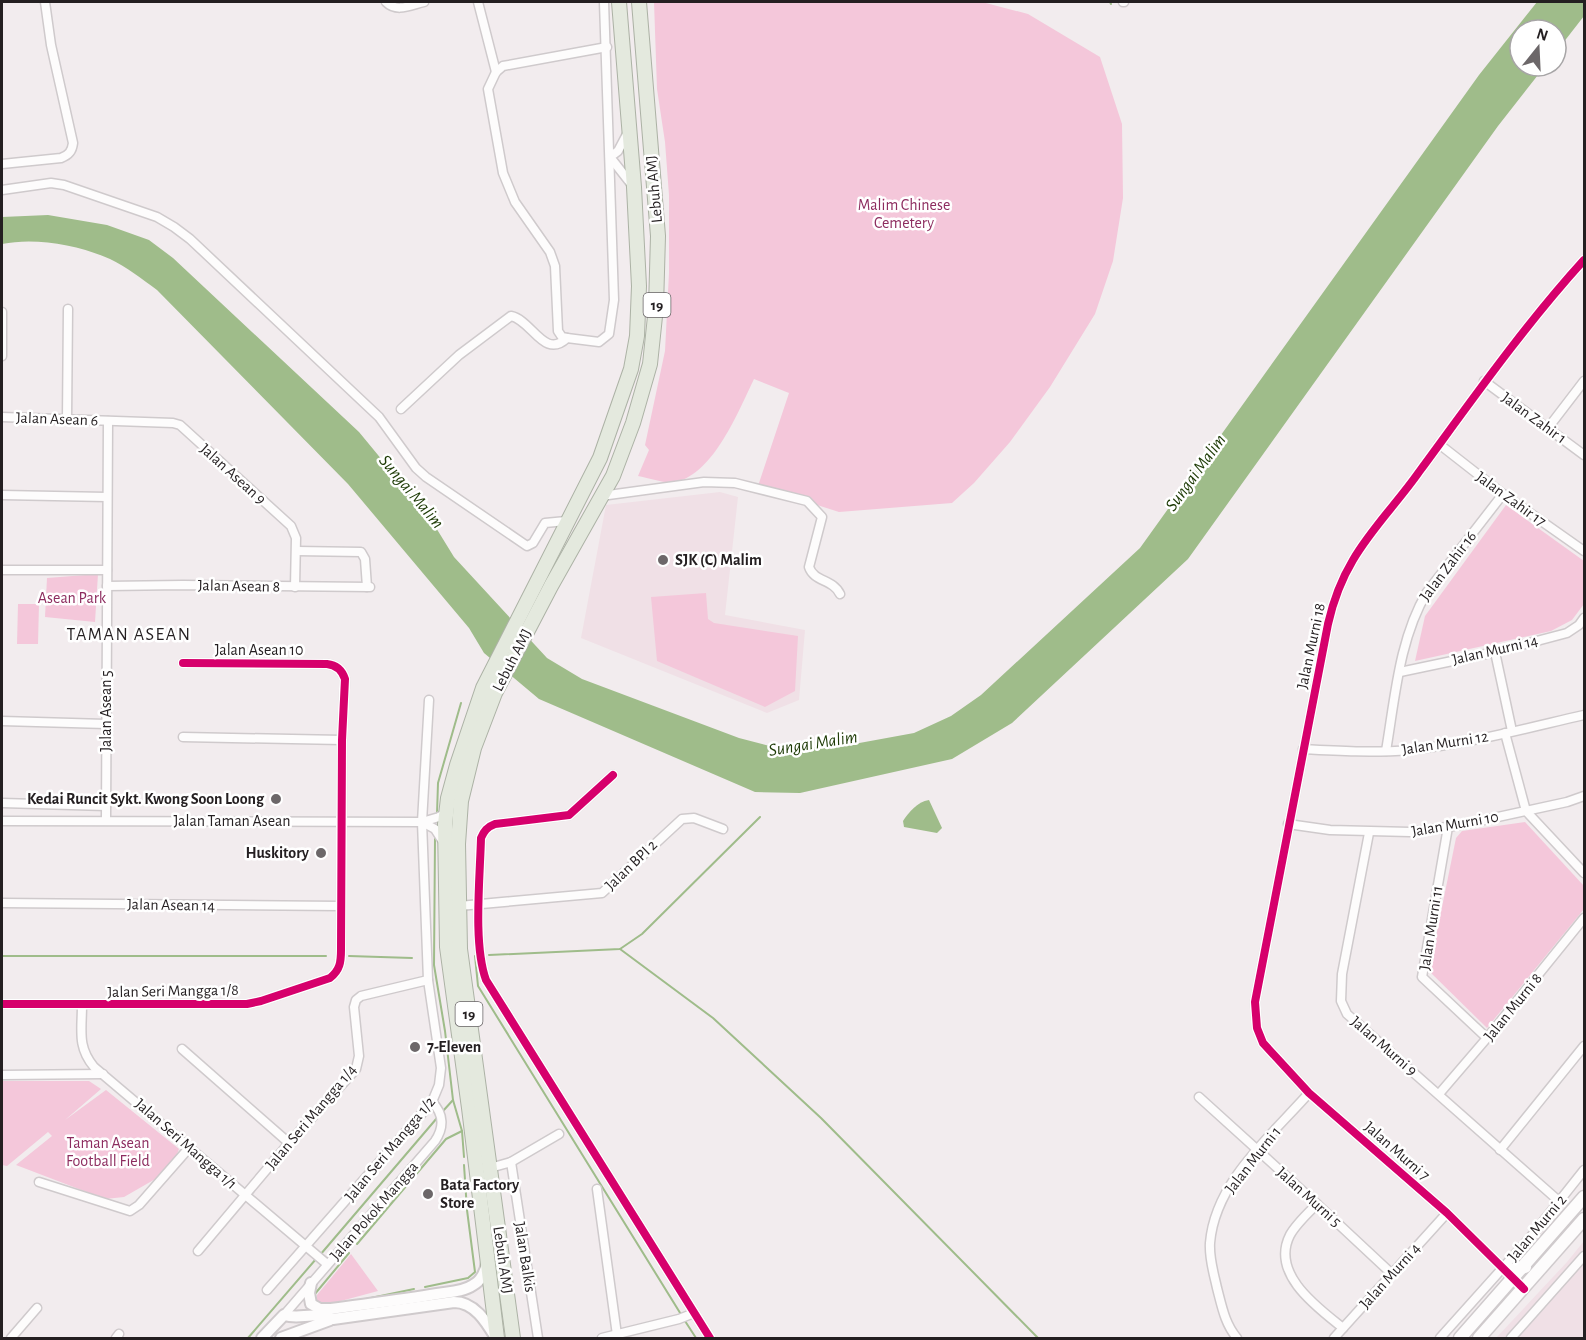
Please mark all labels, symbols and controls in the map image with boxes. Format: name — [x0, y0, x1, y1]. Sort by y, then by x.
north arrow — [1508, 18, 1568, 78]
text: N — [1535, 25, 1550, 44]
street label: Lebuh AMJ — [643, 154, 665, 224]
park label: Malim Chinese Cemetery — [858, 197, 950, 232]
road number: 19 — [644, 293, 670, 317]
street label: Jalan Zahir 1 — [1499, 389, 1569, 447]
street label: Jalan Asean 6 — [16, 410, 98, 428]
water label: Sungai Malim — [1162, 431, 1230, 515]
street label: Jalan Asean 9 — [197, 441, 269, 507]
water label: Sungai Malim — [375, 452, 447, 532]
street label: Jalan Zahir 17 — [1473, 468, 1549, 530]
street label: Jalan Zahir 16 — [1417, 528, 1479, 604]
place label: SJK (C) Malim — [675, 552, 762, 568]
marker: SJK (C) Malim — [656, 553, 670, 567]
street label: Jalan Asean 8 — [198, 577, 280, 595]
park label: Asean Park — [38, 590, 107, 606]
street label: Jalan Murni 18 — [1294, 602, 1328, 690]
district label: TAMAN ASEAN — [67, 626, 191, 644]
street label: Lebuh AMJ — [489, 626, 535, 694]
street label: Jalan Murni 14 — [1451, 632, 1540, 668]
street label: Jalan Asean 10 — [215, 642, 303, 658]
street label: Jalan Asean 5 — [98, 670, 114, 752]
water label: Sungai Malim — [767, 728, 859, 760]
street label: Jalan Murni 12 — [1401, 728, 1489, 758]
place label: Kedai Runcit Sykt. Kwong Soon Loong — [27, 791, 265, 808]
marker: Kedai Runcit Sykt. Kwong Soon Loong — [269, 792, 283, 806]
street label: Jalan Murni 10 — [1410, 808, 1500, 840]
street label: Jalan Taman Asean — [173, 813, 291, 829]
street label: Jalan BPI 2 — [602, 837, 660, 893]
place label: Huskitory — [246, 845, 310, 862]
marker: Huskitory — [314, 846, 328, 860]
street label: Jalan Murni 11 — [1416, 885, 1446, 971]
street label: Jalan Asean 14 — [127, 896, 215, 914]
street label: Jalan Murni 8 — [1481, 970, 1545, 1044]
street label: Jalan Seri Mangga 1/8 — [107, 982, 239, 1000]
road number: 19 — [456, 1002, 482, 1026]
street label: Jalan Murni 9 — [1348, 1013, 1420, 1079]
place label: 7-Eleven — [427, 1039, 481, 1055]
marker: 7-Eleven — [408, 1040, 422, 1054]
street label: Jalan Seri Mangga 1/4 — [263, 1061, 360, 1173]
street label: Jalan Seri Mangga 1/2 — [342, 1094, 438, 1204]
street label: Jalan Seri Mangga 1/1 — [132, 1096, 240, 1192]
street label: Jalan Murni 7 — [1361, 1118, 1433, 1184]
street label: Jalan Murni 1 — [1222, 1124, 1284, 1196]
park label: Taman Asean Football Field — [66, 1135, 150, 1169]
street label: Jalan Pokok Mangga — [327, 1159, 421, 1263]
street label: Jalan Murni 5 — [1274, 1164, 1344, 1230]
place label: Bata Factory Store — [440, 1177, 520, 1211]
marker: Bata Factory Store — [421, 1187, 435, 1201]
street label: Jalan Murni 2 — [1505, 1192, 1569, 1264]
street label: Jalan Balkis — [512, 1221, 538, 1293]
street label: Lebuh AMJ — [490, 1225, 516, 1295]
street label: Jalan Murni 4 — [1357, 1240, 1424, 1312]

